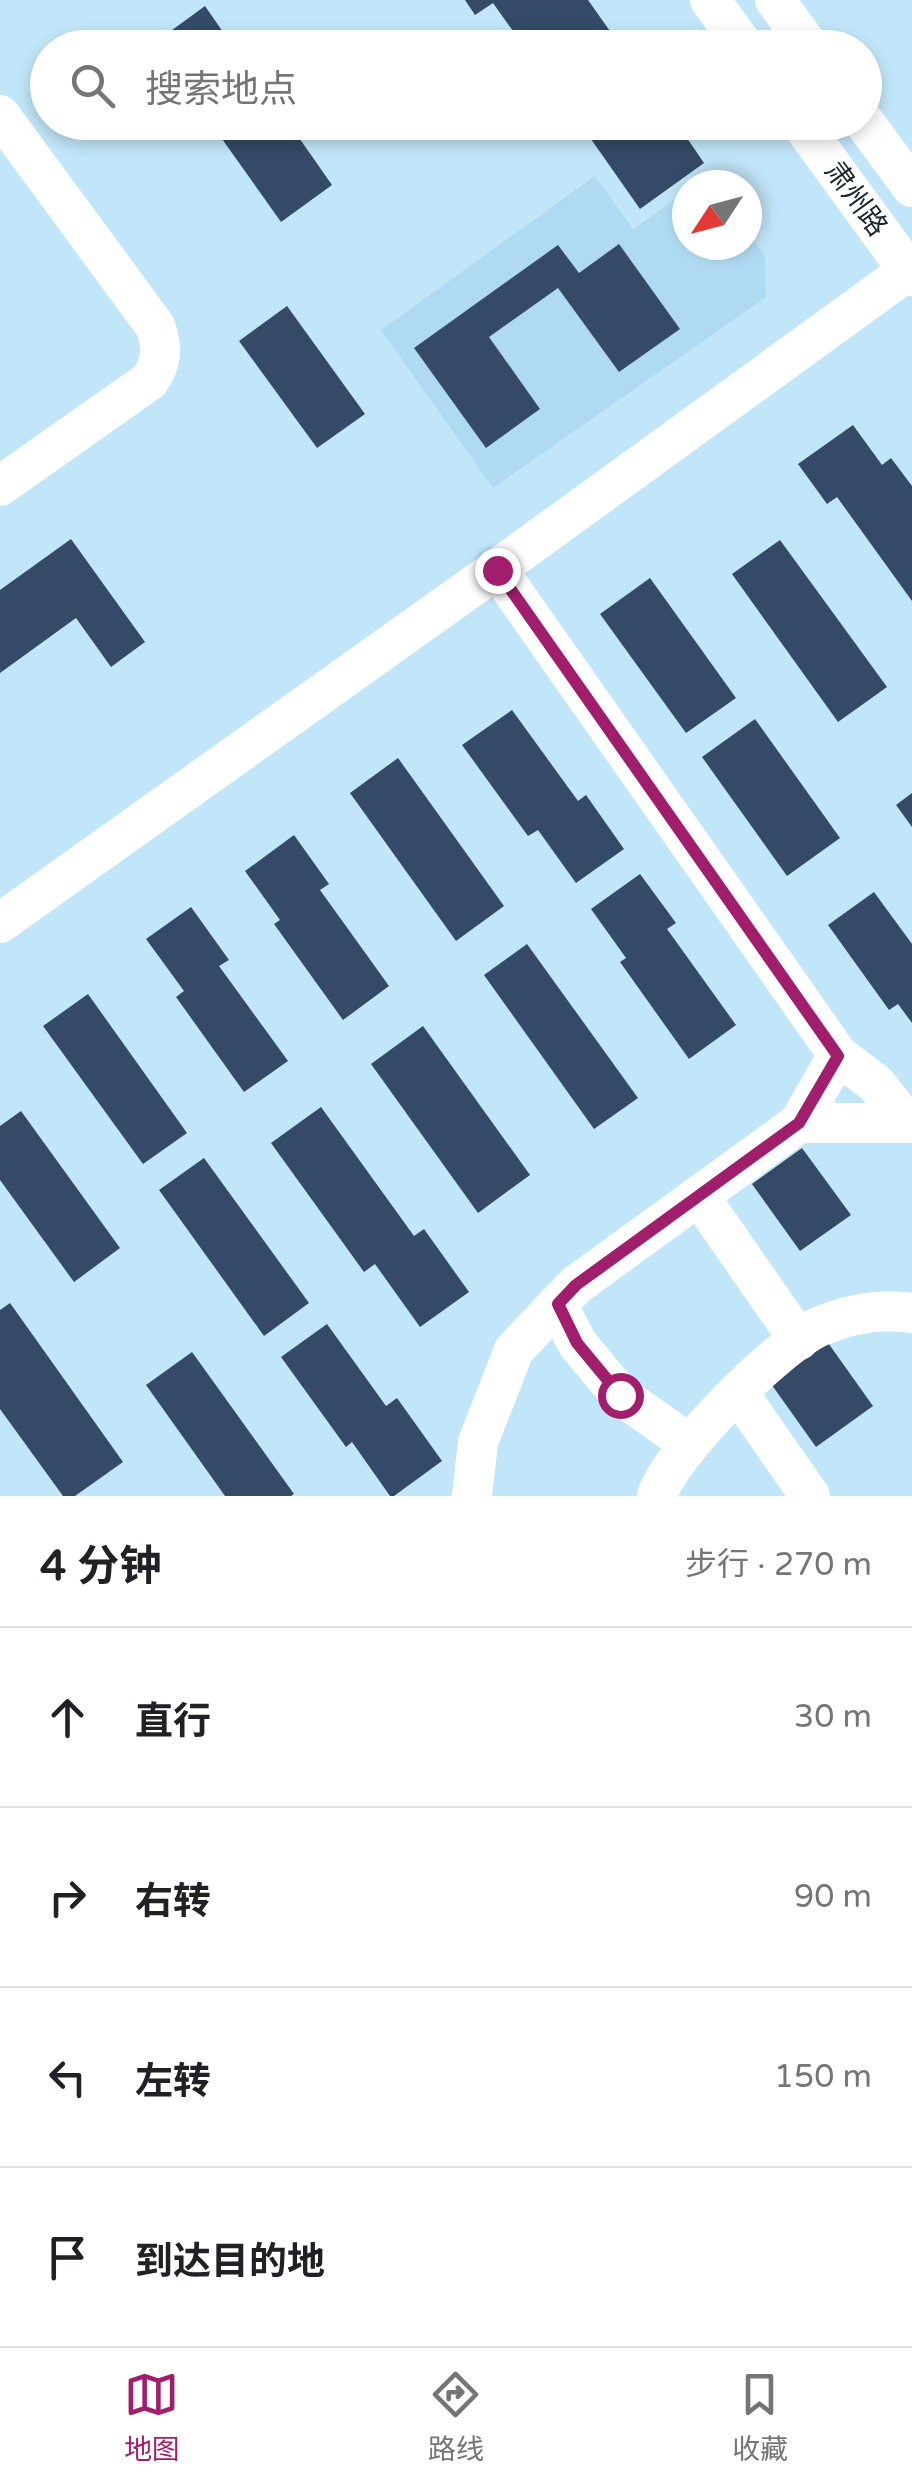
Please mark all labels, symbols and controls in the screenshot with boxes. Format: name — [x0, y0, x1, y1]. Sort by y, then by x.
search box — [30, 30, 882, 140]
icon: search — [65, 58, 120, 113]
text: 搜索地点 — [145, 67, 297, 113]
street label: 肃州路 — [818, 155, 894, 243]
north arrow — [672, 170, 762, 260]
route end — [475, 548, 521, 594]
route start — [598, 1373, 644, 1419]
text: 4 分钟 — [40, 1541, 161, 1592]
text: 步行 · 270 m — [685, 1546, 872, 1584]
icon: ahead — [40, 1690, 95, 1745]
text: 30 m — [794, 1698, 872, 1736]
text: 直行 — [135, 1699, 211, 1745]
icon: right — [40, 1870, 95, 1925]
text: 90 m — [794, 1878, 872, 1916]
text: 右转 — [135, 1879, 211, 1925]
icon: left — [40, 2050, 95, 2105]
text: 150 m — [774, 2058, 872, 2096]
text: 左转 — [135, 2059, 211, 2105]
icon: arrive — [40, 2230, 95, 2285]
text: 到达目的地 — [135, 2239, 325, 2285]
tab: 地图 — [124, 2367, 180, 2467]
tab: 路线 — [428, 2367, 484, 2467]
tab: 收藏 — [732, 2367, 788, 2467]

